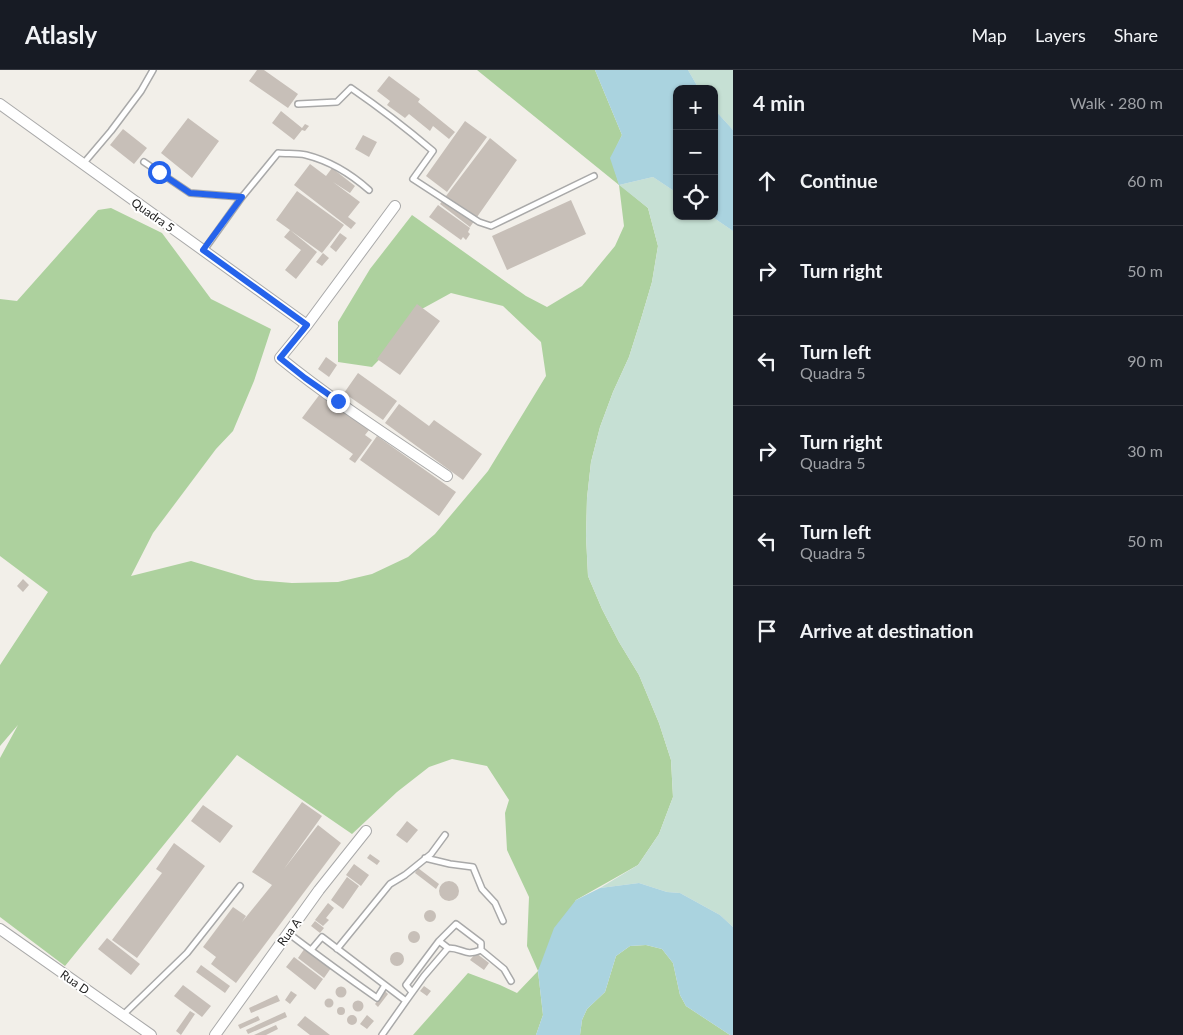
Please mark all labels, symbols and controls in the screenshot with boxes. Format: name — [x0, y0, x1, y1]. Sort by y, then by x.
text: Atlasly — [25, 20, 97, 49]
text: Map — [971, 24, 1007, 46]
text: Layers — [1035, 24, 1086, 46]
text: Share — [1114, 24, 1158, 46]
map controls — [673, 85, 718, 220]
button: + — [673, 85, 718, 130]
text: 4 min — [753, 90, 805, 115]
text: Walk · 280 m — [1070, 93, 1163, 112]
button: − — [673, 130, 718, 175]
route start — [148, 161, 171, 184]
icon: ahead — [753, 167, 781, 195]
text: Continue — [800, 169, 878, 192]
text: 60 m — [1127, 171, 1163, 190]
button: locate — [673, 175, 718, 220]
street label: Quadra 5 — [129, 195, 177, 235]
icon: right — [753, 257, 781, 285]
text: Turn right — [800, 259, 882, 282]
text: 50 m — [1127, 261, 1163, 280]
text: Turn left — [800, 340, 871, 363]
icon: left — [753, 347, 781, 375]
text: 90 m — [1127, 351, 1163, 370]
text: Quadra 5 — [800, 363, 866, 382]
route end — [327, 390, 350, 413]
text: Turn right — [800, 430, 882, 453]
icon: right — [753, 437, 781, 465]
text: 30 m — [1127, 441, 1163, 460]
text: Quadra 5 — [800, 453, 866, 472]
text: Turn left — [800, 520, 871, 543]
icon: left — [753, 527, 781, 555]
text: 50 m — [1127, 531, 1163, 550]
text: Quadra 5 — [800, 543, 866, 562]
icon: arrive — [753, 617, 781, 645]
text: Arrive at destination — [800, 619, 973, 642]
street label: Rua A — [274, 914, 305, 949]
street label: Rua D — [58, 967, 92, 997]

